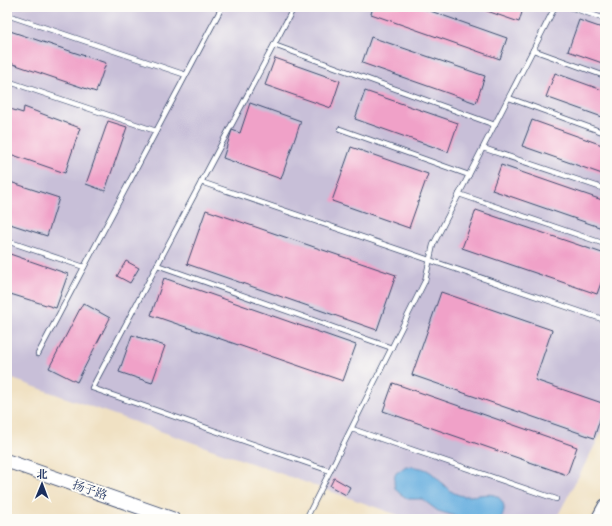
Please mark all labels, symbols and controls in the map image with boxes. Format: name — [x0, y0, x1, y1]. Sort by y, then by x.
north arrow — [22, 464, 62, 504]
text: 北 — [37, 467, 48, 482]
street label: 扬子路 — [70, 477, 110, 503]

